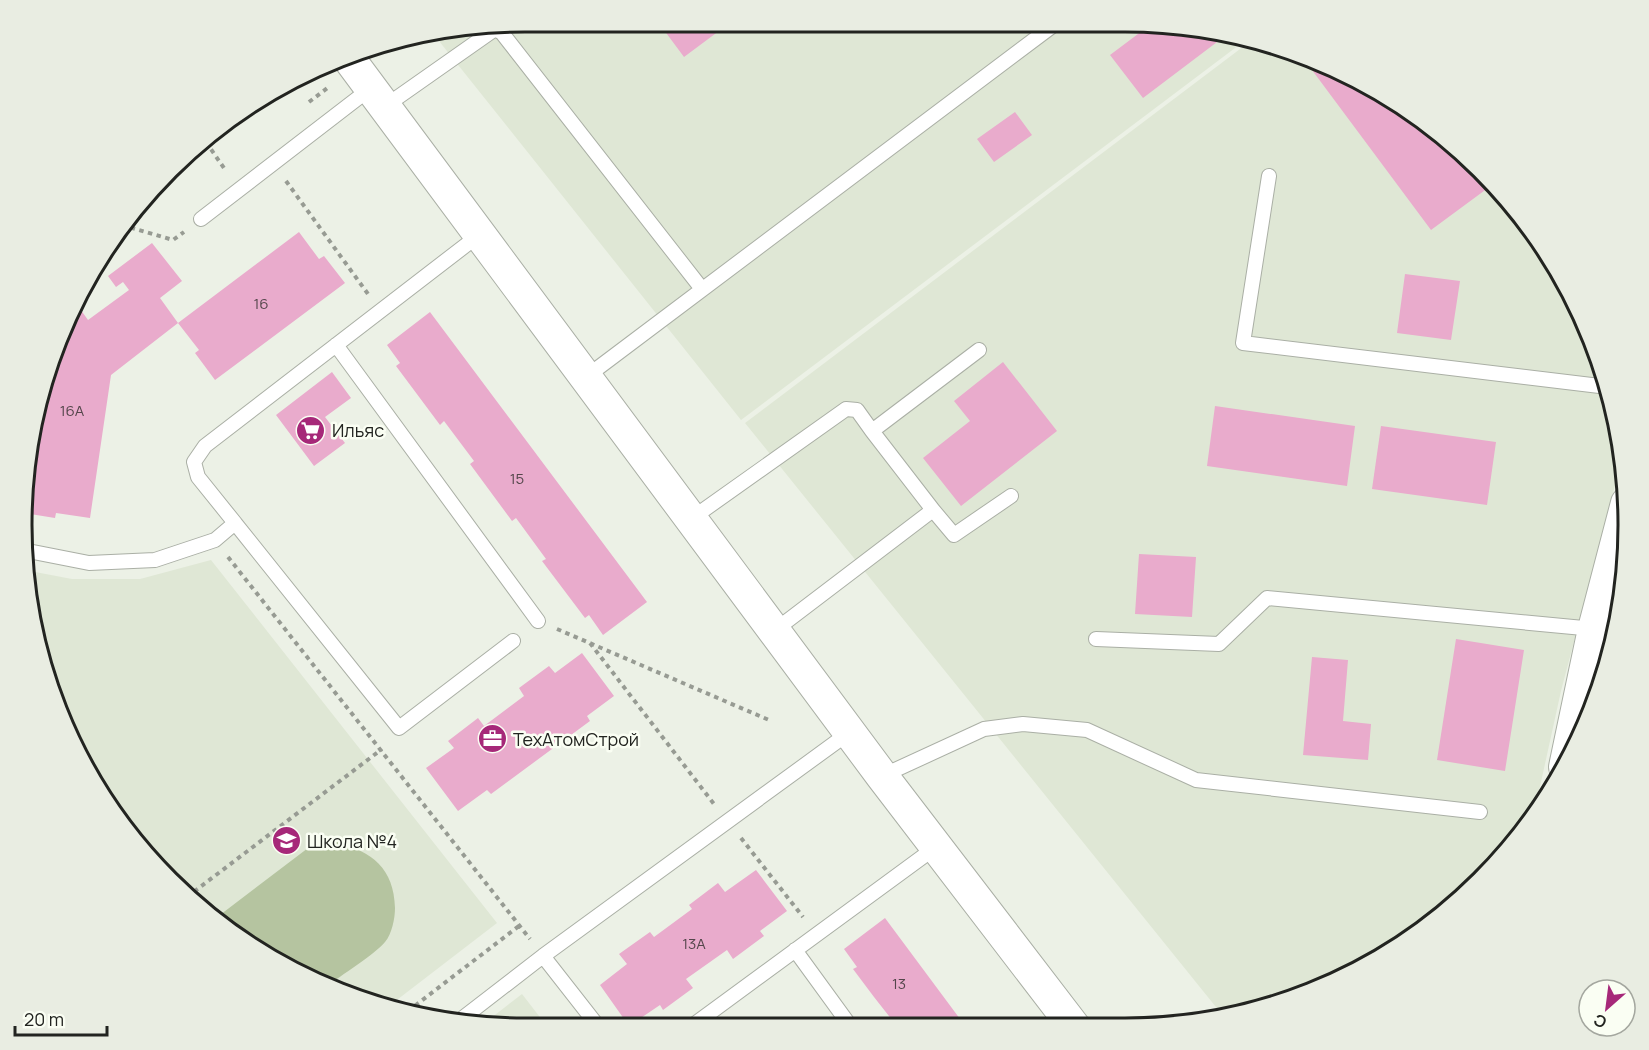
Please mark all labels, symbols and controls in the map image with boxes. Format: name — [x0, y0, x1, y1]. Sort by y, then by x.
house number: 16 — [253, 293, 269, 314]
house number: 16А — [60, 400, 85, 421]
supermarket icon: Ильяс — [295, 414, 327, 446]
place label: Ильяс — [332, 418, 384, 442]
house number: 15 — [510, 468, 524, 489]
office icon: ТехАтомСтрой — [476, 723, 508, 755]
place label: ТехАтомСтрой — [513, 727, 639, 751]
school or university icon: Школа №4 — [270, 825, 302, 857]
place label: Школа №4 — [307, 829, 397, 853]
house number: 13А — [682, 933, 706, 954]
house number: 13 — [892, 973, 906, 994]
north arrow — [1577, 978, 1637, 1038]
scale bar — [15, 999, 106, 1037]
text: 20 m — [24, 1007, 64, 1031]
text: С — [1589, 1009, 1610, 1034]

